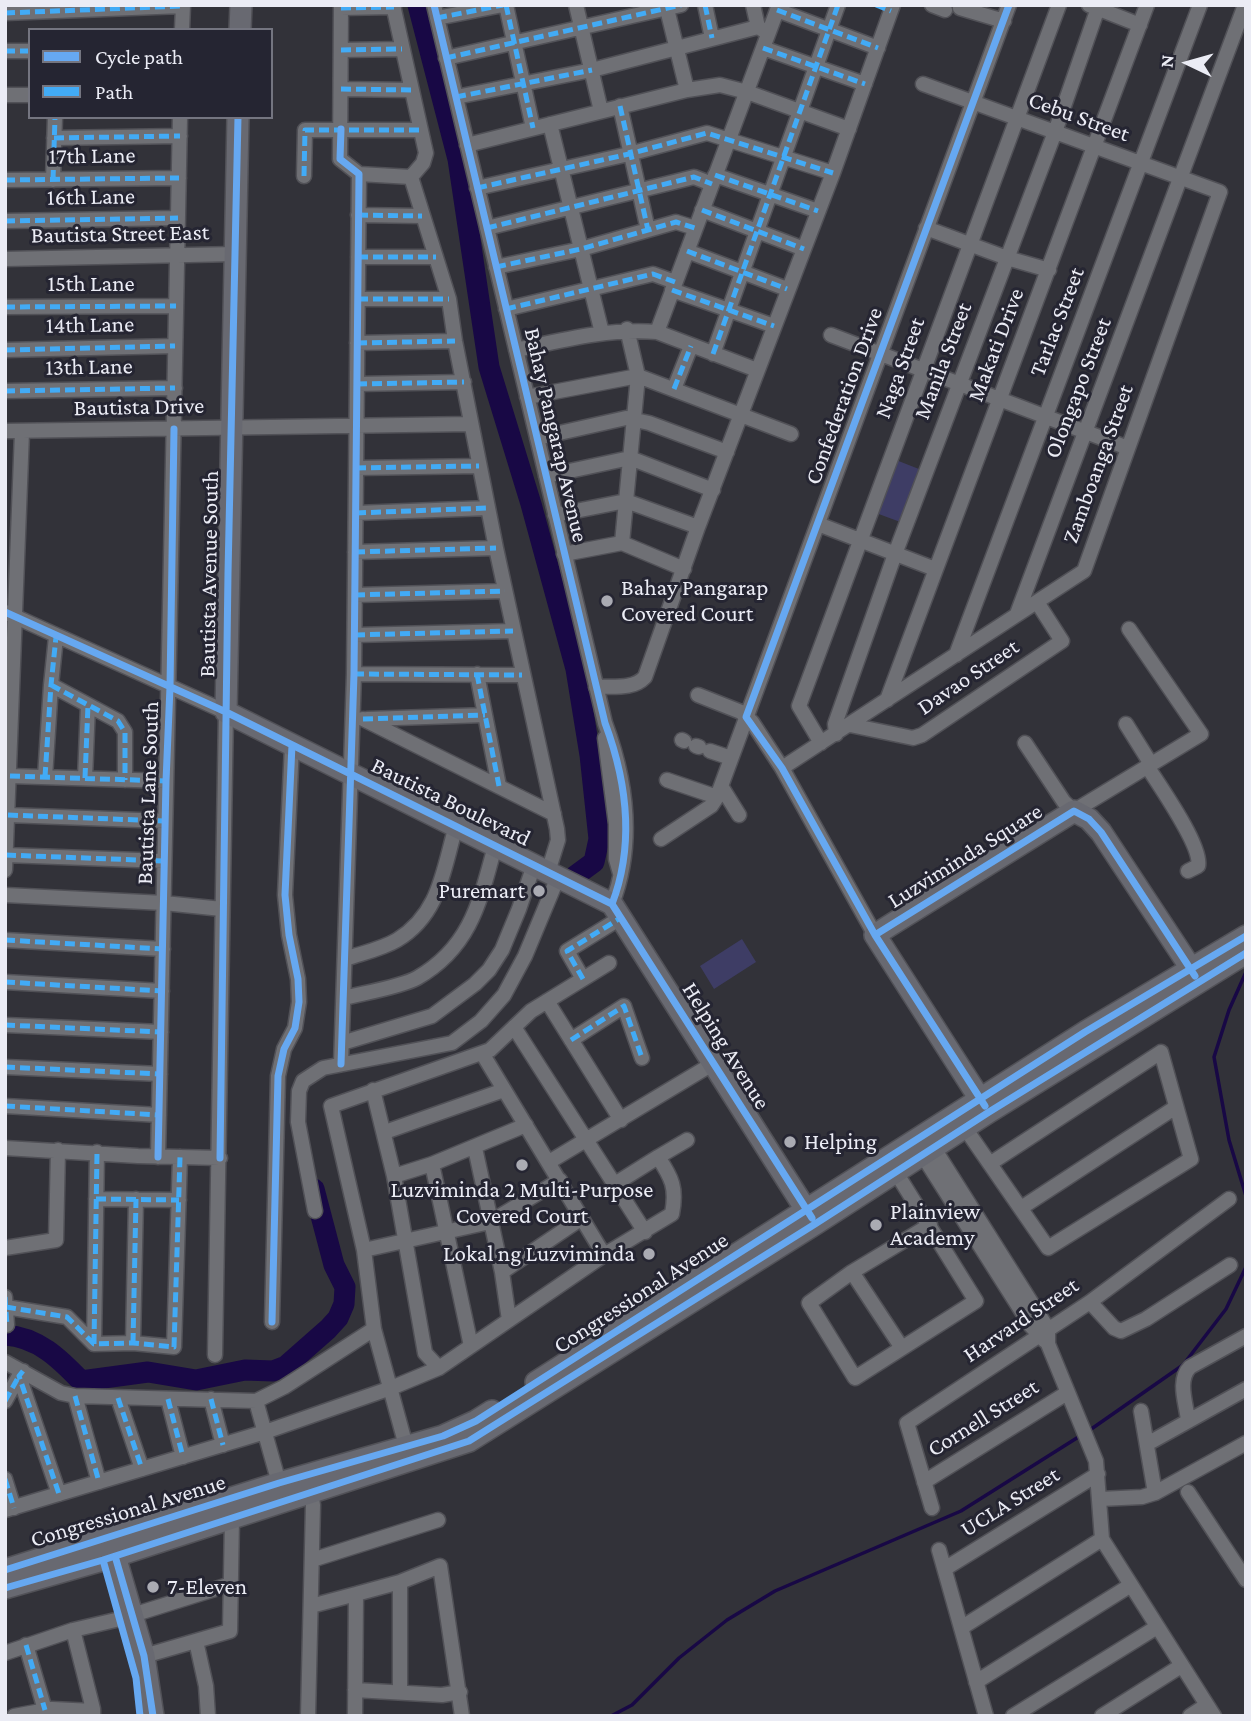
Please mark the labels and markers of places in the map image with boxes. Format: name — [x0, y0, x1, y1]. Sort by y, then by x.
place label: Bahay Pangarap Covered Court — [621, 574, 768, 628]
marker: Bahay Pangarap Covered Court — [599, 593, 615, 609]
place label: Puremart — [439, 877, 525, 905]
marker: Puremart — [531, 883, 547, 899]
place label: Helping — [804, 1128, 877, 1156]
marker: Helping — [782, 1134, 798, 1150]
marker: Luzviminda 2 Multi-Purpose Covered Court — [514, 1157, 530, 1173]
place label: Luzviminda 2 Multi-Purpose Covered Court — [391, 1176, 653, 1230]
place label: Plainview Academy — [890, 1198, 980, 1252]
marker: Plainview Academy — [868, 1217, 884, 1233]
place label: Lokal ng Luzviminda — [443, 1240, 635, 1268]
marker: Lokal ng Luzviminda — [641, 1246, 657, 1262]
place label: 7-Eleven — [167, 1573, 247, 1601]
marker: 7-Eleven — [145, 1579, 161, 1595]

